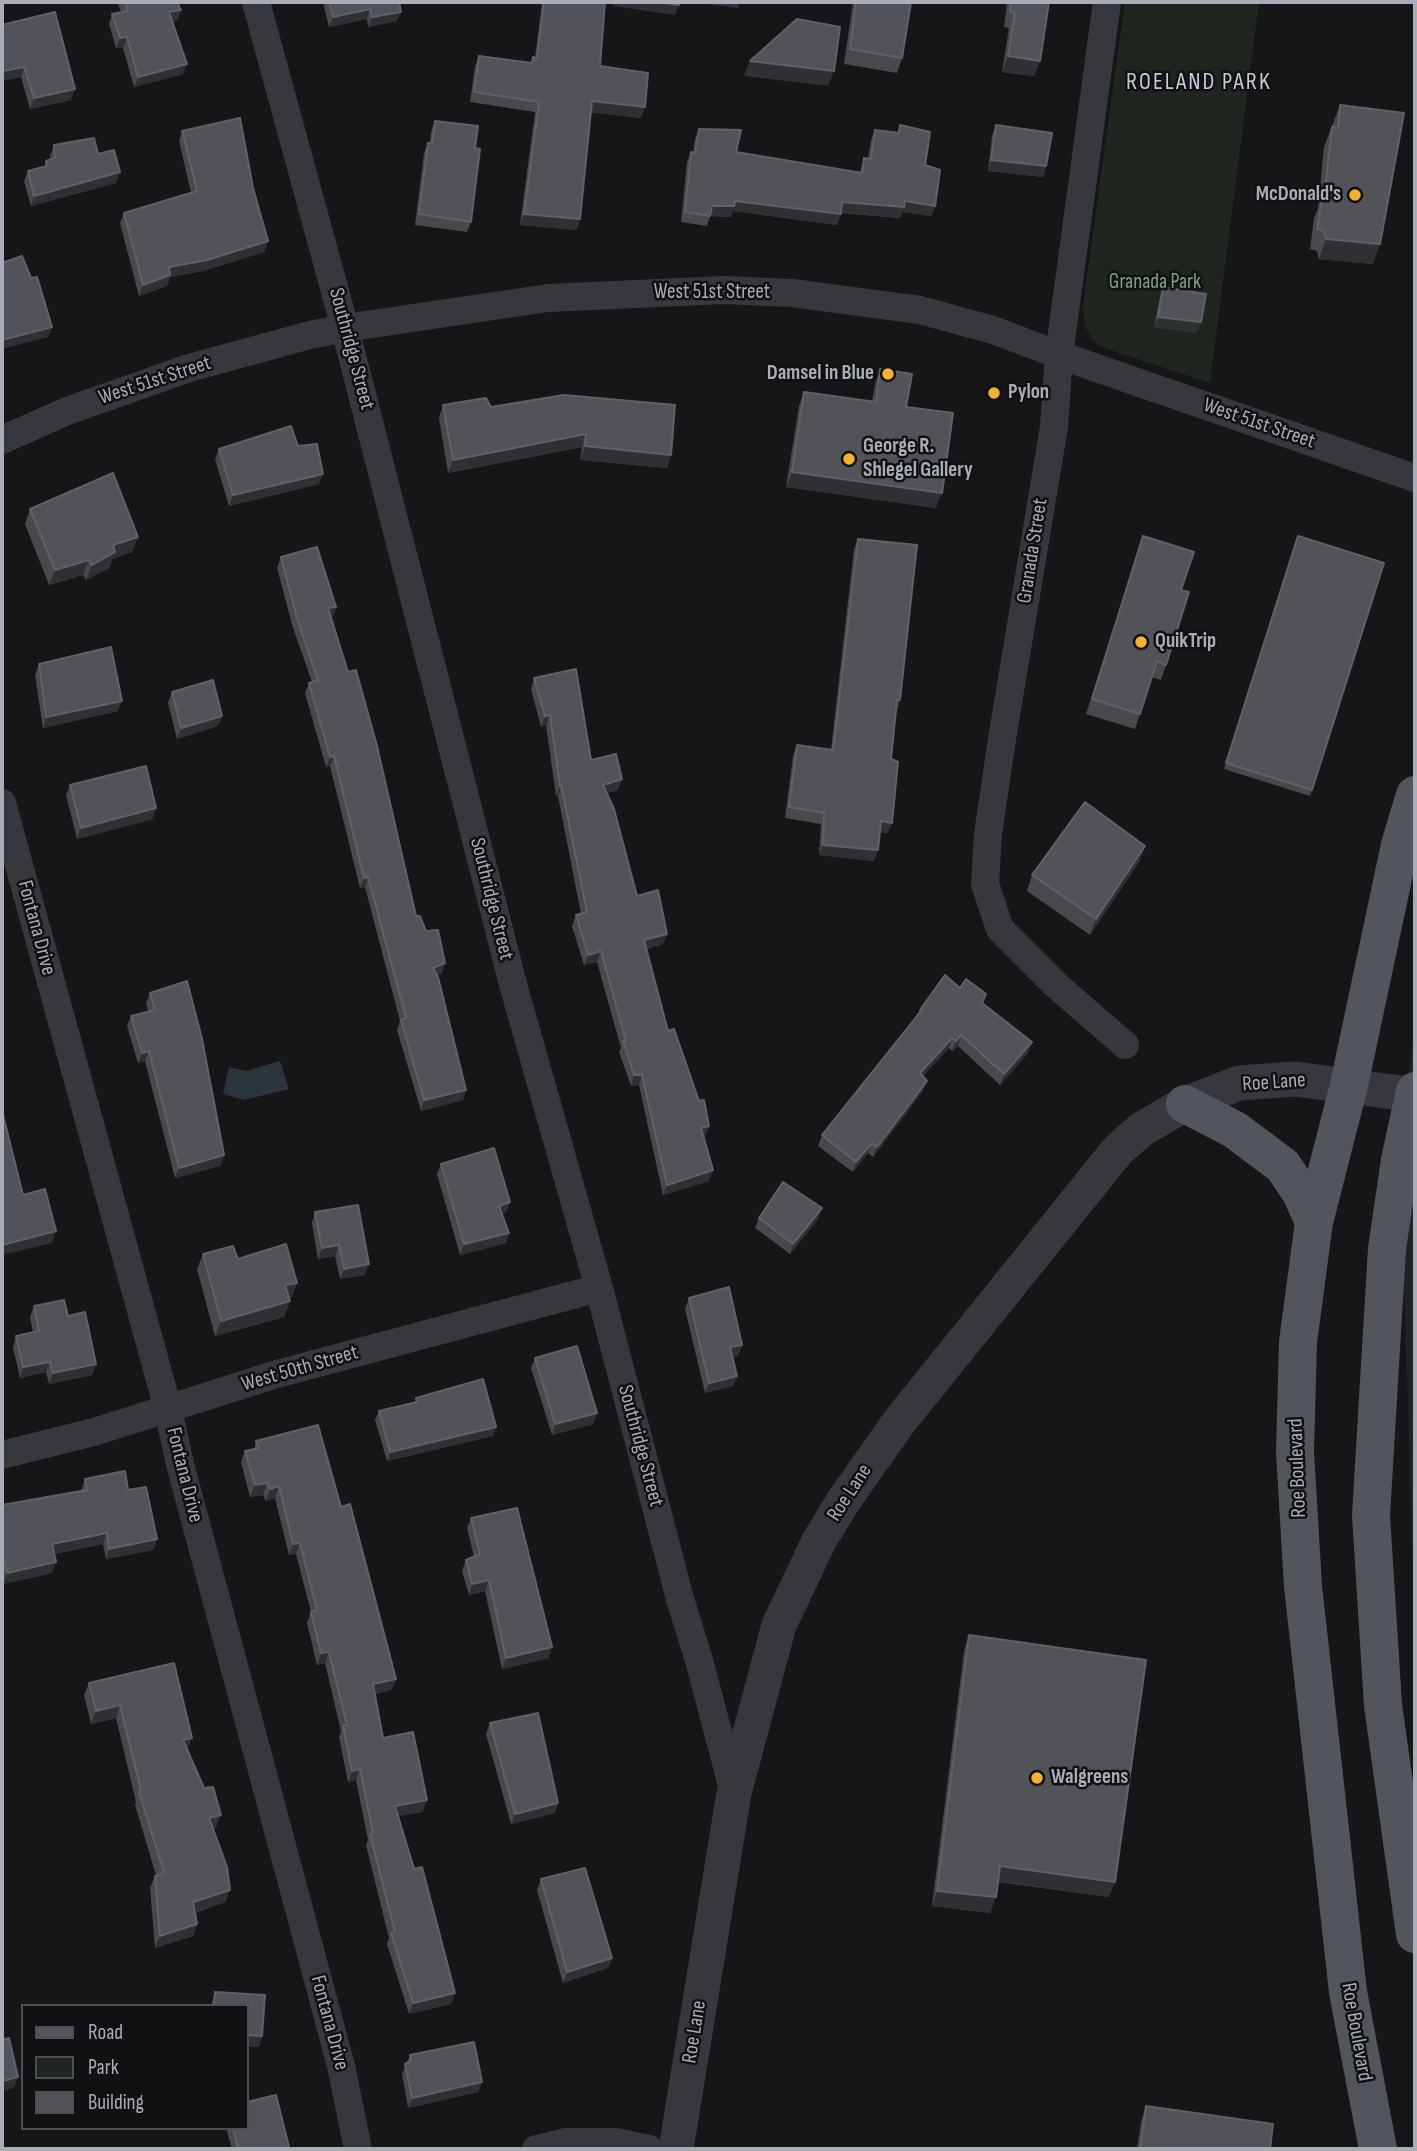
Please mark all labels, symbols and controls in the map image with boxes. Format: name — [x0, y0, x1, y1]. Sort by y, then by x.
district label: ROELAND PARK — [1128, 69, 1270, 97]
place label: McDonald's — [1256, 182, 1341, 208]
marker: McDonald's — [1347, 187, 1363, 203]
park label: Granada Park — [1109, 270, 1201, 296]
street label: West 51st Street — [654, 280, 770, 306]
street label: Southridge Street — [323, 285, 379, 413]
street label: West 51st Street — [96, 351, 214, 411]
place label: Damsel in Blue — [767, 361, 874, 387]
marker: Damsel in Blue — [880, 366, 896, 382]
place label: Pylon — [1008, 380, 1049, 406]
marker: Pylon — [986, 385, 1002, 401]
street label: West 51st Street — [1200, 393, 1318, 455]
place label: George R. Shlegel Gallery — [863, 434, 973, 484]
marker: George R. Shlegel Gallery — [841, 451, 857, 467]
street label: Granada Street — [1012, 497, 1054, 605]
place label: QuikTrip — [1155, 629, 1216, 655]
marker: QuikTrip — [1133, 634, 1149, 650]
street label: Southridge Street — [464, 835, 518, 963]
street label: Fontana Drive — [11, 878, 61, 978]
street label: Roe Lane — [1242, 1068, 1306, 1098]
street label: West 50th Street — [239, 1340, 361, 1398]
street label: Southridge Street — [612, 1382, 668, 1510]
street label: Roe Boulevard — [1284, 1418, 1312, 1518]
street label: Fontana Drive — [160, 1425, 208, 1525]
street label: Roe Lane — [822, 1460, 878, 1526]
place label: Walgreens — [1051, 1765, 1128, 1791]
marker: Walgreens — [1029, 1770, 1045, 1786]
street label: Fontana Drive — [304, 1973, 354, 2073]
street label: Roe Boulevard — [1335, 1981, 1377, 2083]
street label: Roe Lane — [678, 1999, 712, 2065]
legend — [21, 2004, 248, 2130]
text: Road — [88, 2020, 123, 2045]
text: Park — [88, 2055, 119, 2080]
text: Building — [88, 2090, 144, 2115]

